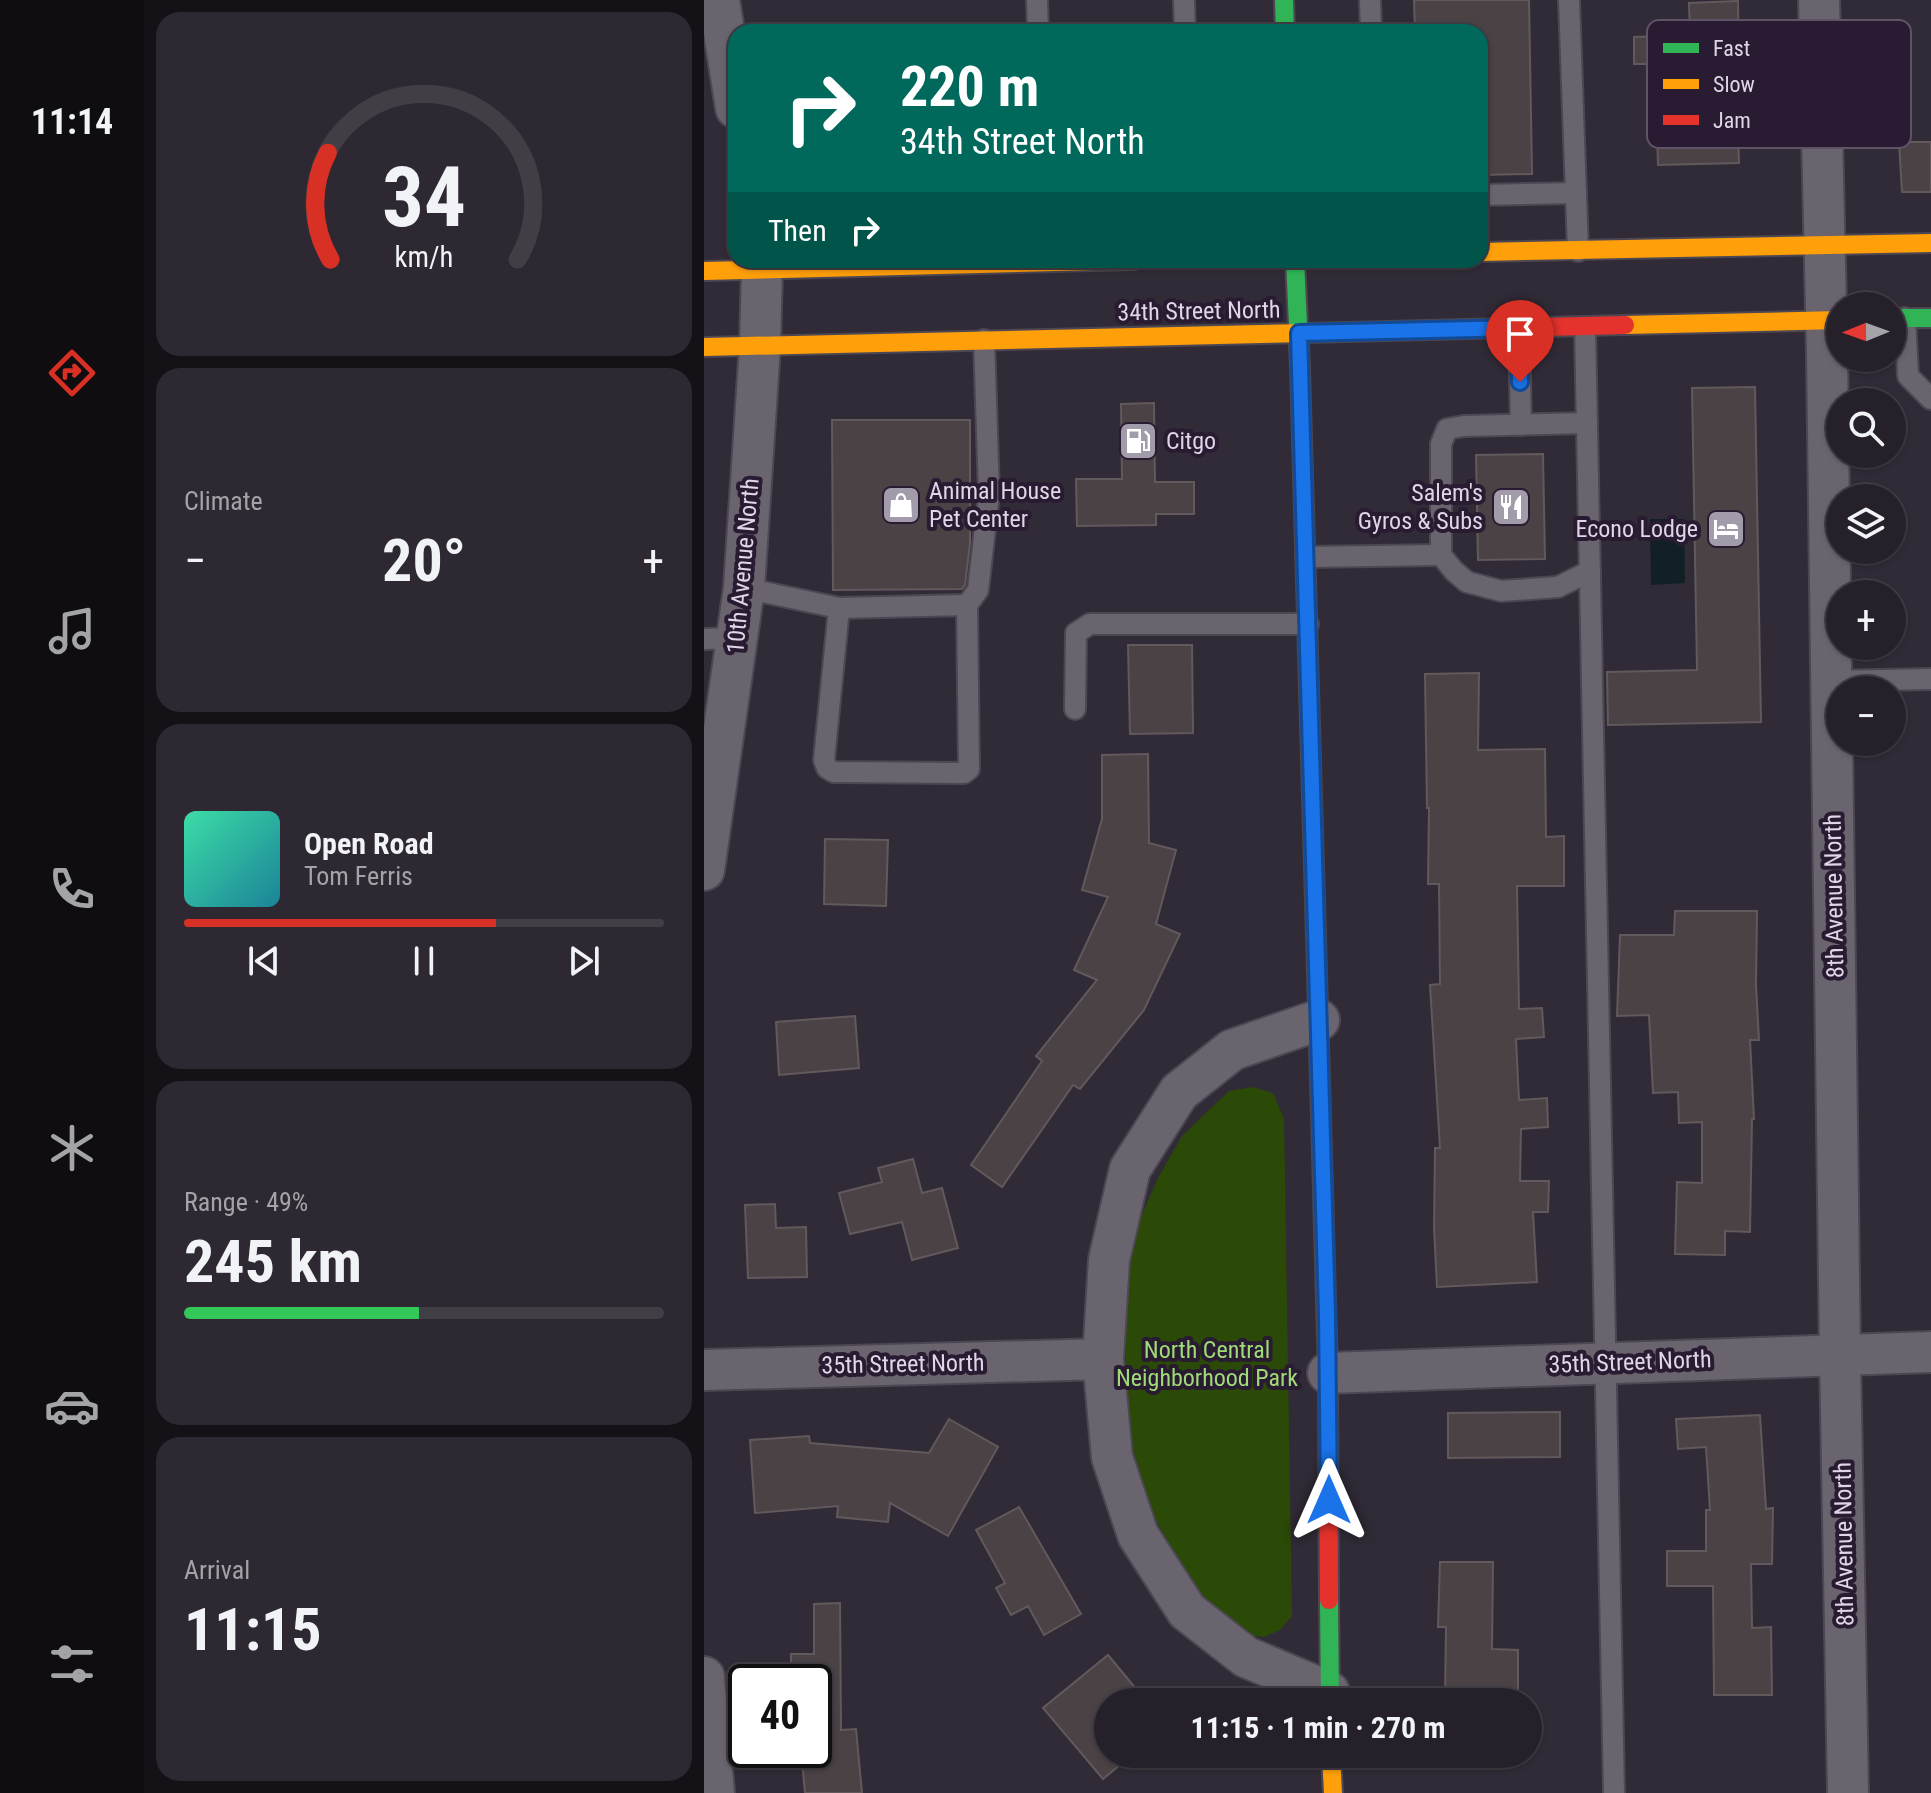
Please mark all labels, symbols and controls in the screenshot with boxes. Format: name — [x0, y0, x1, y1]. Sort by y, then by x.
legend — [1647, 20, 1911, 148]
text: Fast — [1713, 36, 1750, 61]
text: 220 m — [900, 54, 1039, 120]
icon: right — [768, 56, 872, 160]
text: Slow — [1713, 72, 1755, 97]
text: 11:14 — [31, 101, 113, 143]
text: Jam — [1713, 108, 1751, 133]
text: 34th Street North — [900, 121, 1145, 163]
text: 34 — [382, 149, 466, 246]
icon: right — [843, 208, 887, 252]
text: Then — [768, 213, 827, 248]
text: km/h — [395, 240, 453, 274]
north arrow — [1826, 292, 1906, 372]
map controls — [1826, 292, 1906, 756]
street label: 34th Street North — [1117, 296, 1281, 326]
pin — [1486, 300, 1554, 382]
icon: arrive — [1498, 312, 1542, 356]
icon: directions — [44, 345, 100, 401]
button: search — [1826, 388, 1906, 468]
fuel station icon: Citgo — [1117, 420, 1159, 462]
place label: Citgo — [1166, 427, 1216, 455]
street label: 10th Avenue North — [721, 477, 765, 655]
place label: Animal House Pet Center — [929, 477, 1061, 533]
place label: Salem's Gyros & Subs — [1358, 479, 1483, 535]
shop icon: Animal House Pet Center — [880, 484, 922, 526]
button: layers — [1826, 484, 1906, 564]
text: Climate — [184, 486, 263, 516]
restaurant icon: Salem's Gyros & Subs — [1490, 486, 1532, 528]
hotel icon: Econo Lodge — [1705, 508, 1747, 550]
place label: Econo Lodge — [1576, 515, 1698, 543]
text: 20° — [382, 525, 466, 596]
text: − — [184, 535, 206, 587]
text: + — [642, 535, 664, 587]
button: + — [1826, 580, 1906, 660]
icon: music — [44, 603, 100, 659]
button: − — [1826, 676, 1906, 756]
street label: 8th Avenue North — [1819, 814, 1849, 978]
text: Open Road — [304, 826, 434, 861]
icon: phone — [44, 861, 100, 917]
text: Tom Ferris — [304, 861, 413, 891]
icon: previous — [242, 939, 286, 983]
icon: pause — [402, 939, 446, 983]
icon: next — [562, 939, 606, 983]
icon: climate — [44, 1120, 100, 1176]
text: Range · 49% — [184, 1187, 308, 1217]
text: 245 km — [184, 1226, 362, 1297]
park label: North Central Neighborhood Park — [1116, 1336, 1298, 1392]
street label: 35th Street North — [1548, 1345, 1712, 1379]
street label: 35th Street North — [821, 1349, 985, 1379]
icon: car — [44, 1378, 100, 1434]
position arrow — [1287, 1458, 1371, 1542]
street label: 8th Avenue North — [1829, 1462, 1859, 1626]
text: Arrival — [184, 1555, 250, 1585]
text: 11:15 — [184, 1594, 322, 1665]
icon: filters — [44, 1636, 100, 1692]
speed limit sign: 40 — [728, 1664, 832, 1768]
text: 11:15 · 1 min · 270 m — [1191, 1710, 1445, 1745]

